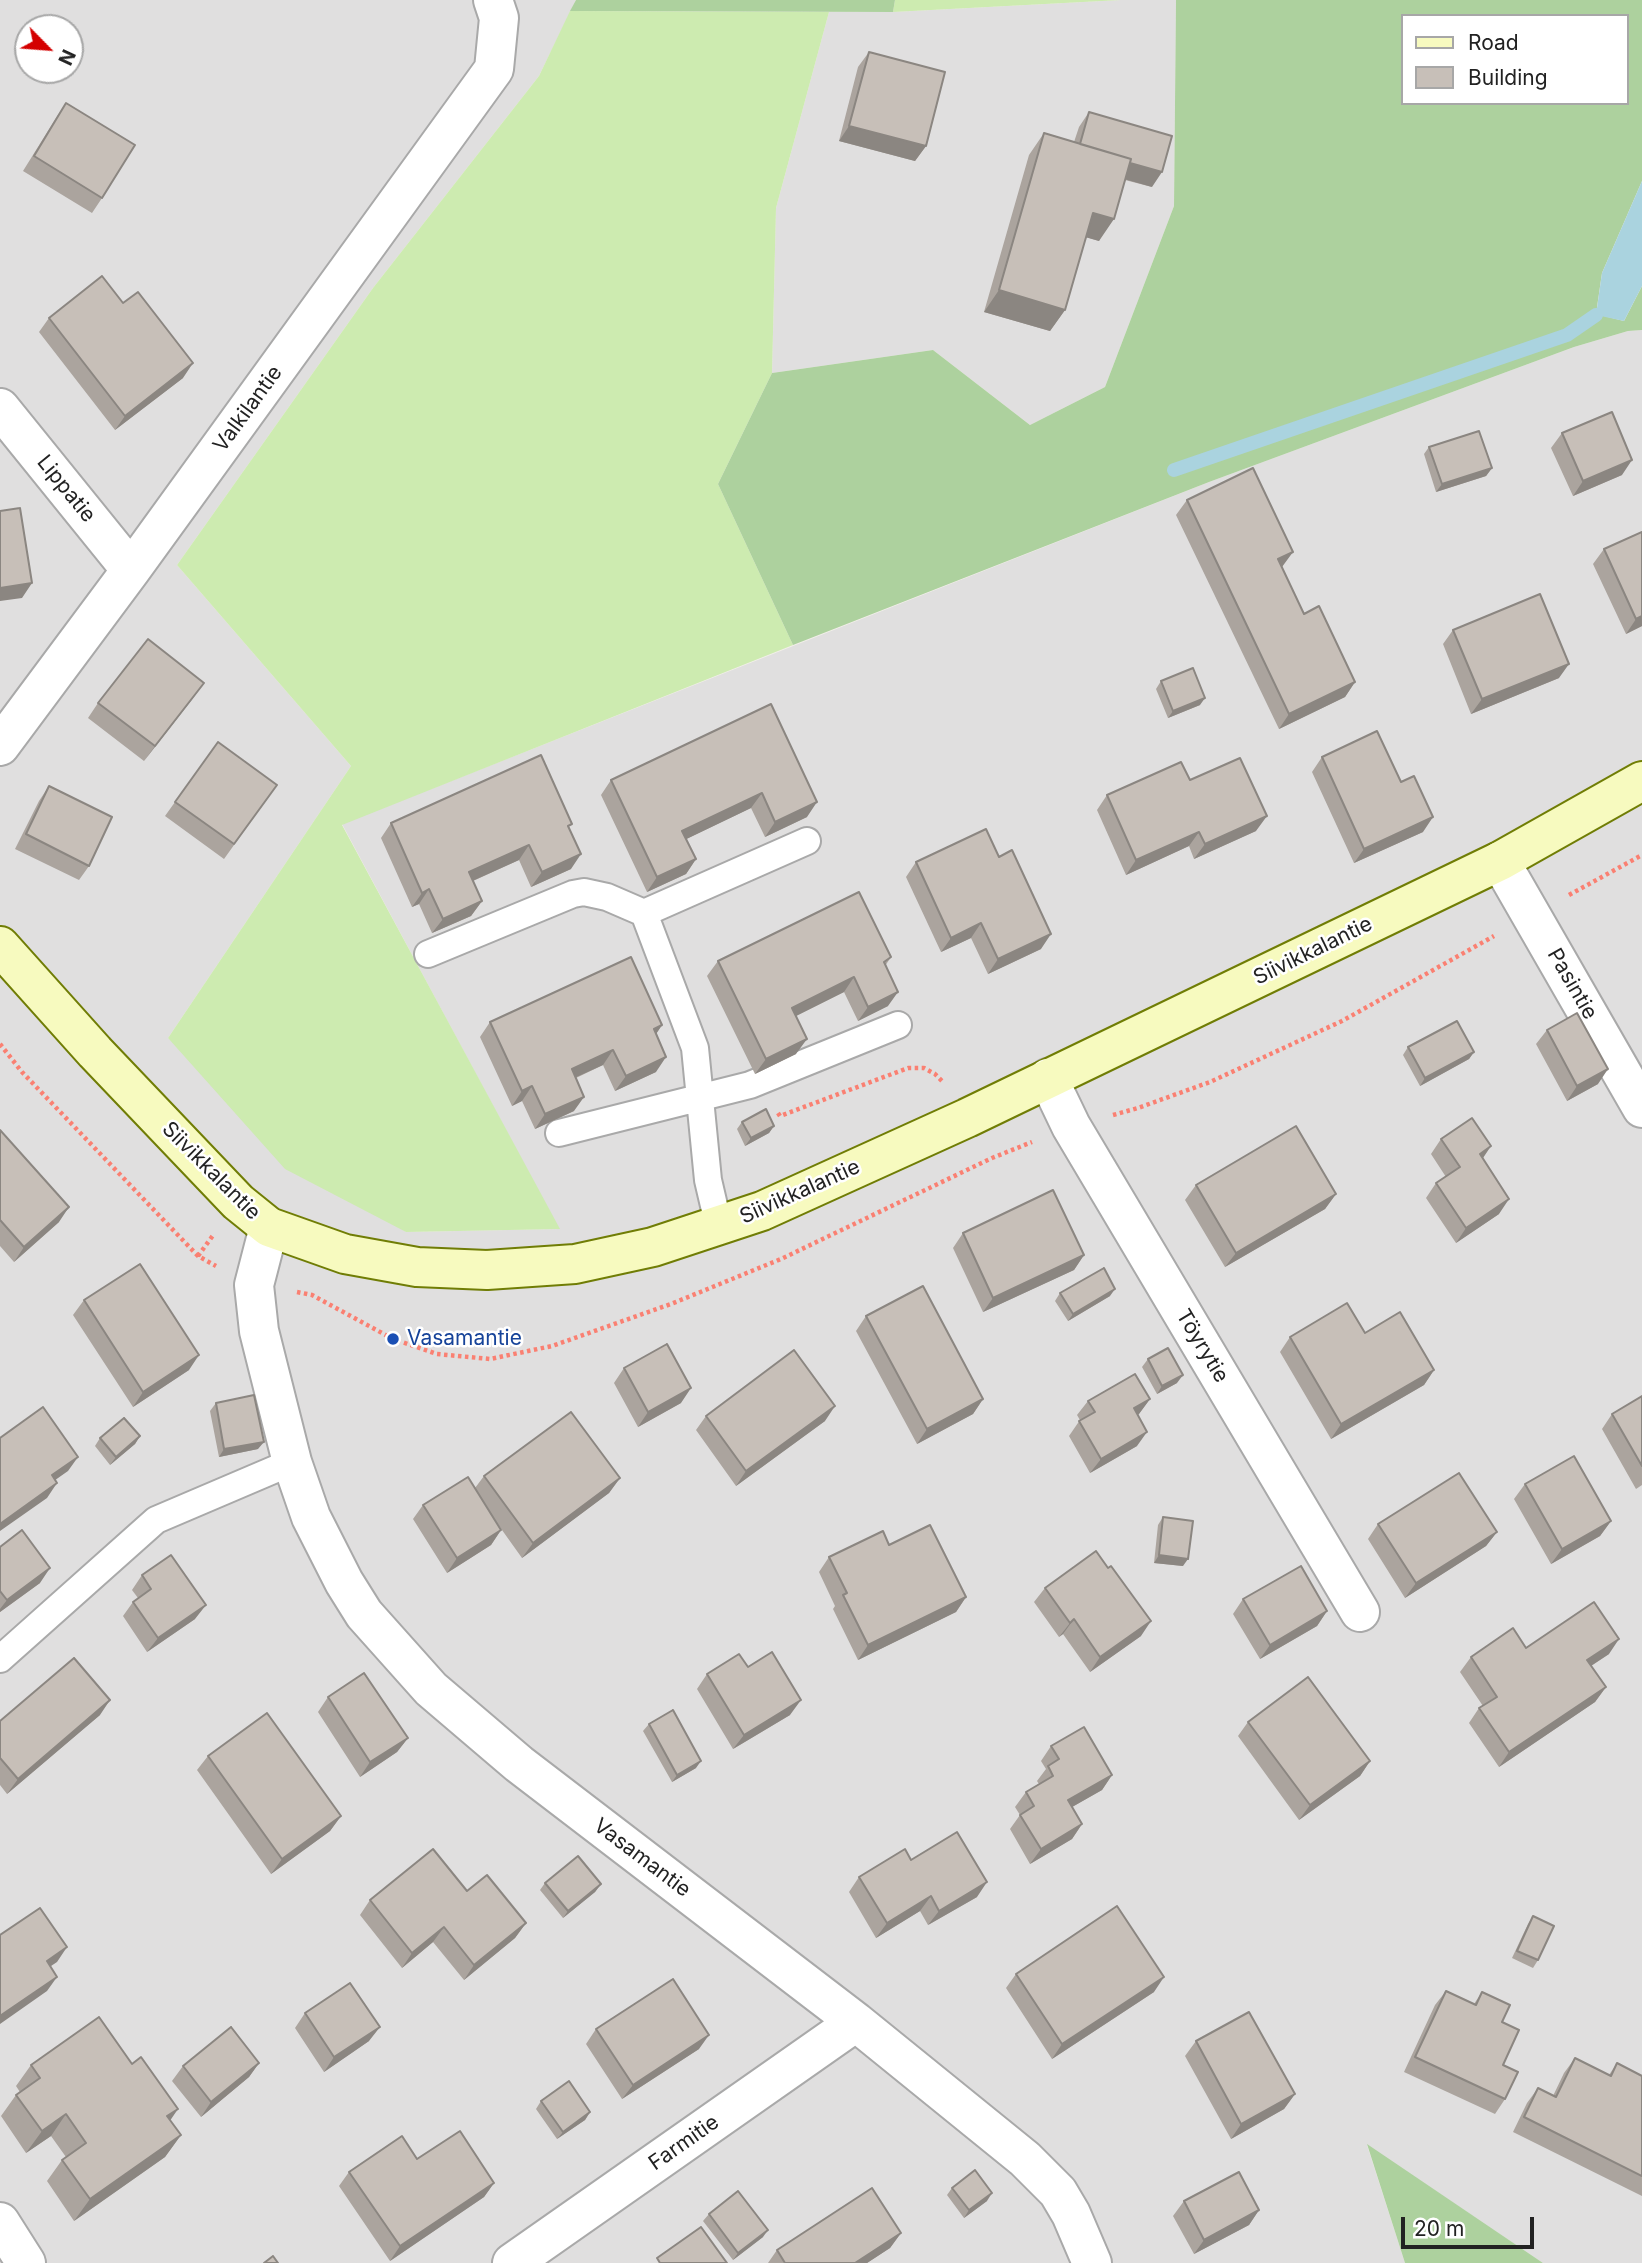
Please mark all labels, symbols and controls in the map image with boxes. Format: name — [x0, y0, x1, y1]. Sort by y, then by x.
north arrow — [14, 14, 84, 84]
legend — [1400, 14, 1628, 105]
text: Road — [1468, 30, 1519, 55]
text: N — [53, 46, 80, 69]
text: Building — [1468, 65, 1548, 90]
street label: Valkilantie — [208, 361, 288, 457]
street label: Lippatie — [31, 450, 101, 528]
street label: Siivikkalantie — [1250, 911, 1376, 991]
street label: Pasintie — [1542, 944, 1602, 1024]
street label: Siivikkalantie — [157, 1117, 265, 1225]
street label: Siivikkalantie — [736, 1154, 864, 1230]
street label: Töyrytie — [1170, 1305, 1234, 1387]
place label: Vasamantie — [407, 1326, 522, 1352]
marker: Vasamantie — [385, 1331, 401, 1347]
street label: Vasamantie — [589, 1813, 695, 1903]
street label: Farmitie — [644, 2110, 724, 2176]
scale bar — [1404, 2204, 1537, 2248]
text: 20 m — [1414, 2216, 1464, 2241]

